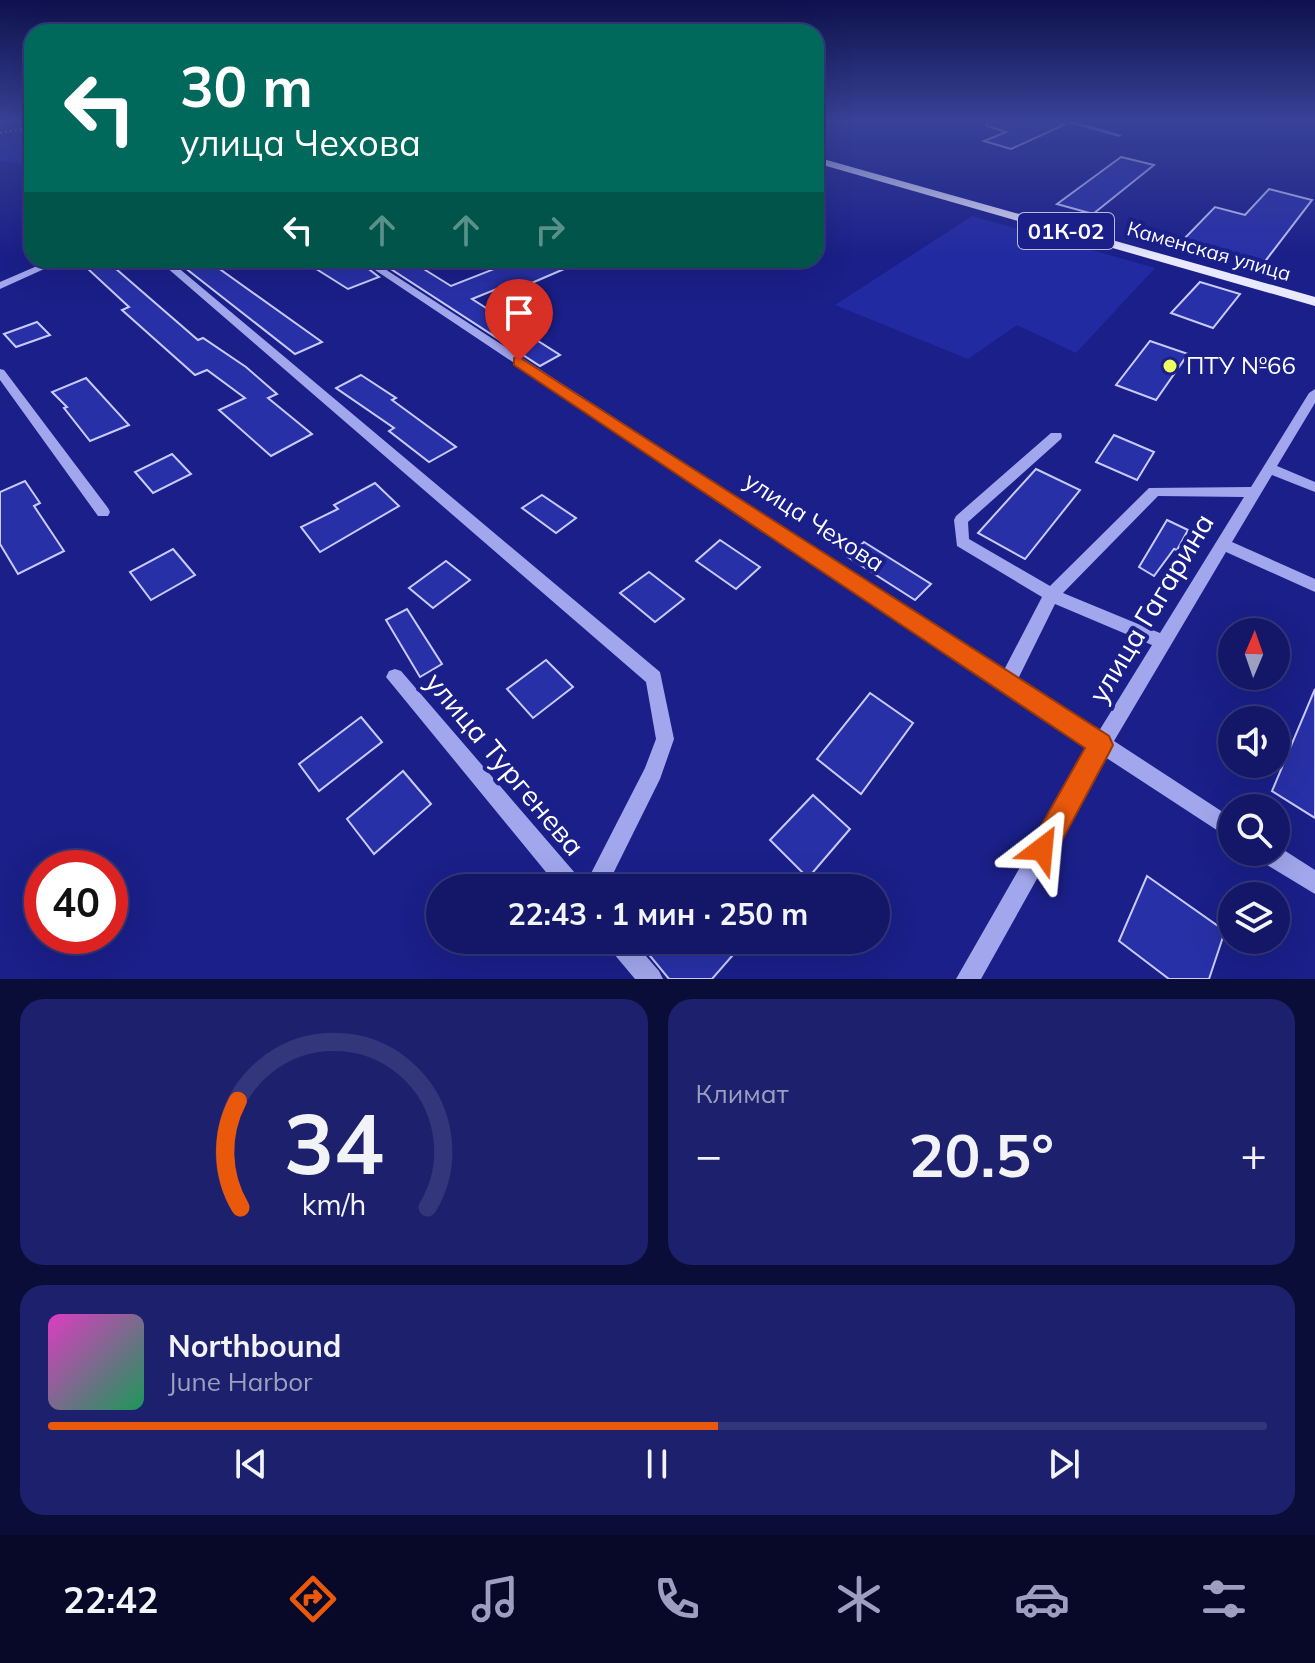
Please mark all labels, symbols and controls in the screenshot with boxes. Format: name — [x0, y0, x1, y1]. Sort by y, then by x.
text: 30 m — [180, 51, 313, 121]
icon: left — [48, 56, 152, 160]
text: улица Чехова — [180, 120, 421, 165]
icon: left — [276, 208, 320, 252]
icon: ahead — [360, 208, 404, 252]
icon: ahead — [444, 208, 488, 252]
icon: right — [528, 208, 572, 252]
road number: 01К-02 — [1018, 213, 1114, 249]
street label: Каменская улица — [1124, 215, 1294, 286]
pin — [485, 279, 553, 361]
icon: arrive — [497, 291, 541, 335]
place label: ПТУ №66 — [1186, 350, 1296, 380]
marker: ПТУ №66 — [1161, 357, 1179, 375]
street label: улица Чехова — [739, 465, 890, 577]
street label: улица Гагарина — [1080, 507, 1221, 709]
north arrow — [1218, 618, 1290, 690]
map controls — [1218, 618, 1290, 954]
street label: улица Тургенева — [418, 665, 592, 863]
button: sound — [1218, 706, 1290, 778]
button: search — [1218, 794, 1290, 866]
position arrow — [1000, 807, 1084, 891]
speed limit sign: 40 — [24, 850, 128, 954]
button: layers — [1218, 882, 1290, 954]
text: 22:43 · 1 мин · 250 m — [508, 895, 808, 933]
text: Климат — [696, 1077, 789, 1110]
text: 34 — [284, 1090, 384, 1195]
text: 20.5° — [908, 1117, 1054, 1192]
text: − — [696, 1127, 722, 1182]
text: + — [1241, 1127, 1267, 1182]
text: km/h — [301, 1186, 366, 1222]
text: Northbound — [168, 1327, 341, 1365]
text: June Harbor — [168, 1365, 313, 1398]
icon: previous — [229, 1442, 273, 1486]
icon: pause — [635, 1442, 679, 1486]
icon: next — [1042, 1442, 1086, 1486]
icon: directions — [285, 1571, 341, 1627]
icon: music — [467, 1571, 523, 1627]
icon: phone — [649, 1571, 705, 1627]
icon: climate — [831, 1571, 887, 1627]
icon: car — [1014, 1571, 1070, 1627]
icon: filters — [1196, 1571, 1252, 1627]
text: 22:42 — [63, 1577, 158, 1622]

